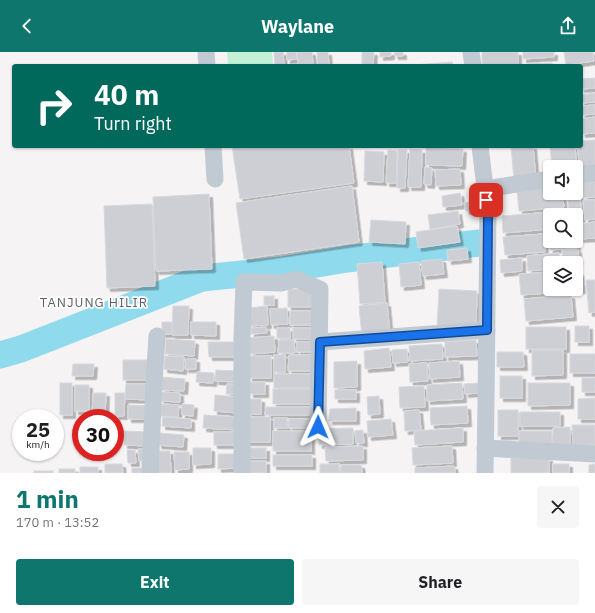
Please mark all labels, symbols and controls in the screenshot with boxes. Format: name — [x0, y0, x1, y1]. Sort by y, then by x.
icon: back — [16, 15, 38, 37]
text: Waylane — [261, 15, 334, 38]
icon: share — [557, 15, 579, 37]
text: 40 m — [94, 76, 159, 113]
icon: right — [28, 80, 80, 132]
text: Turn right — [94, 112, 172, 135]
map controls — [543, 160, 583, 296]
button: sound — [543, 160, 583, 200]
pin — [469, 183, 503, 217]
icon: arrive — [475, 189, 497, 211]
button: search — [543, 208, 583, 248]
button: layers — [543, 256, 583, 296]
district label: TANJUNG HILIR — [40, 294, 148, 311]
position arrow — [297, 406, 339, 448]
speed limit sign: 30 — [72, 409, 124, 461]
text: 25 — [26, 416, 50, 443]
text: km/h — [26, 438, 50, 451]
text: 1 min — [16, 483, 79, 515]
button: close — [537, 486, 579, 528]
text: 170 m · 13:52 — [16, 514, 99, 531]
button: Exit — [16, 559, 294, 605]
button: Share — [302, 559, 579, 605]

